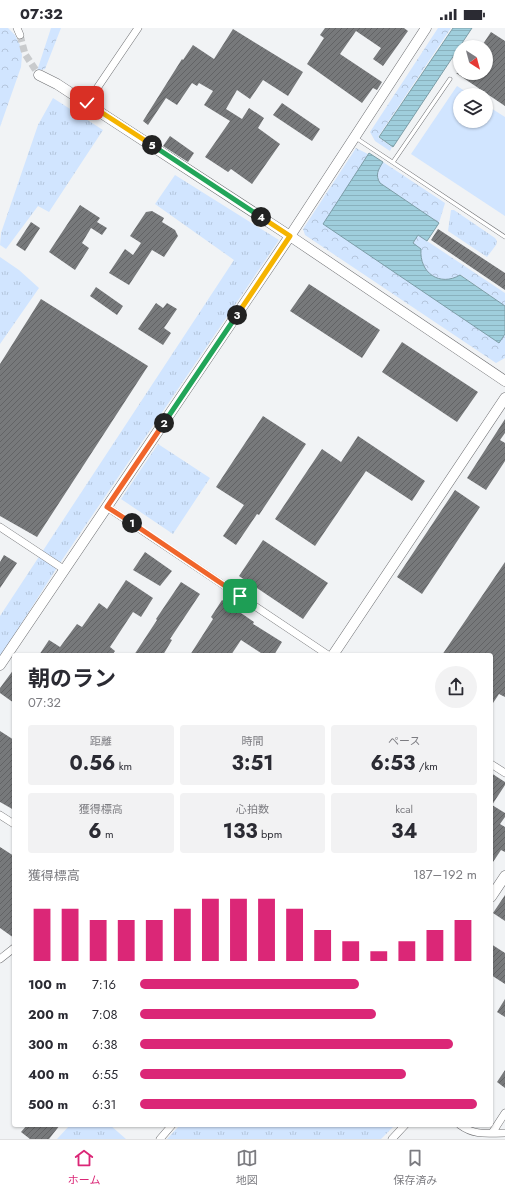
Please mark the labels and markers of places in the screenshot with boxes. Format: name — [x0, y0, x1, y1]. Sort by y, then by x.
pin — [70, 86, 104, 120]
pin: 5 — [142, 135, 162, 155]
pin: 4 — [251, 207, 271, 227]
pin: 3 — [227, 305, 247, 325]
pin: 2 — [154, 413, 174, 433]
pin: 1 — [122, 513, 142, 533]
pin — [223, 579, 257, 613]

